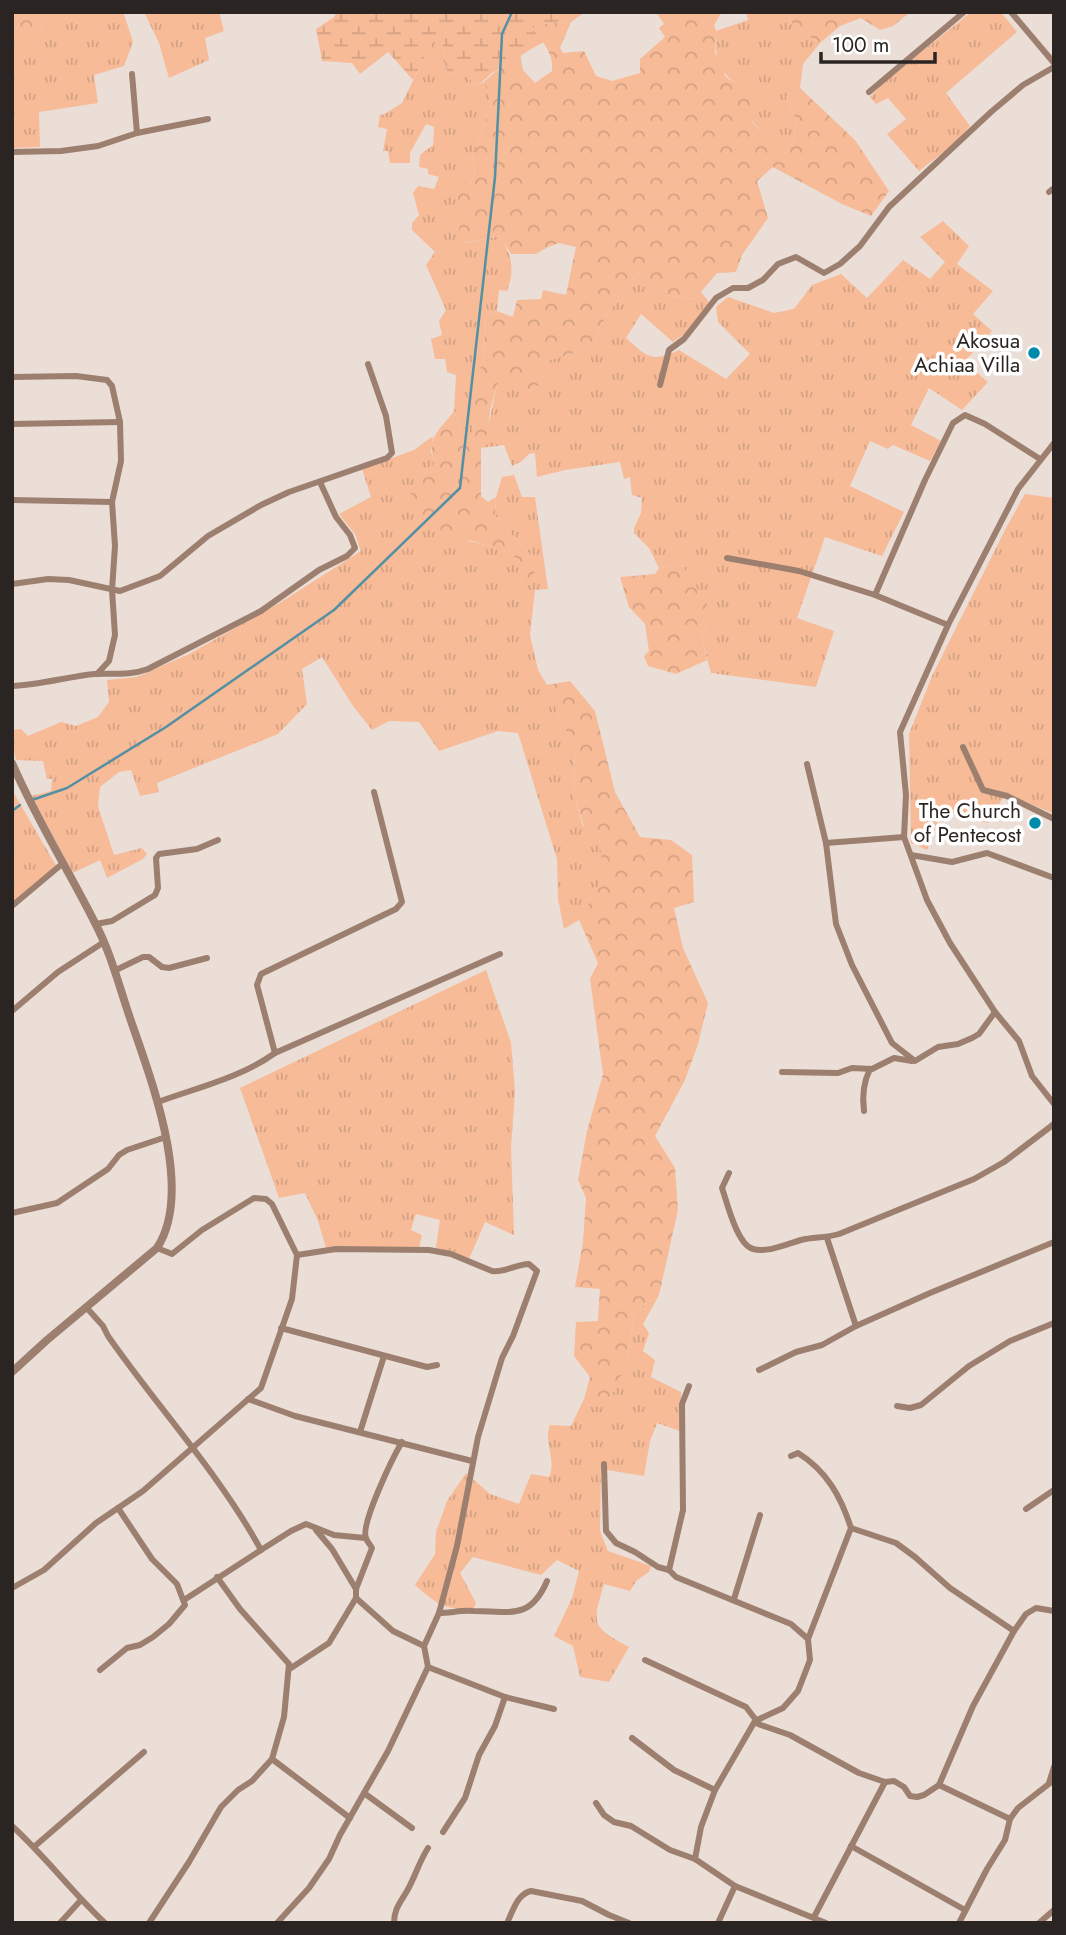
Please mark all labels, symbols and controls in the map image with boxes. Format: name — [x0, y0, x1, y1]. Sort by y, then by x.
scale bar — [821, 21, 935, 65]
text: 100 m — [832, 30, 889, 60]
place label: Akosua Achiaa Villa — [914, 326, 1020, 380]
marker: Akosua Achiaa Villa — [1026, 345, 1042, 361]
place label: The Church of Pentecost — [914, 796, 1021, 850]
marker: The Church of Pentecost — [1027, 815, 1043, 831]

